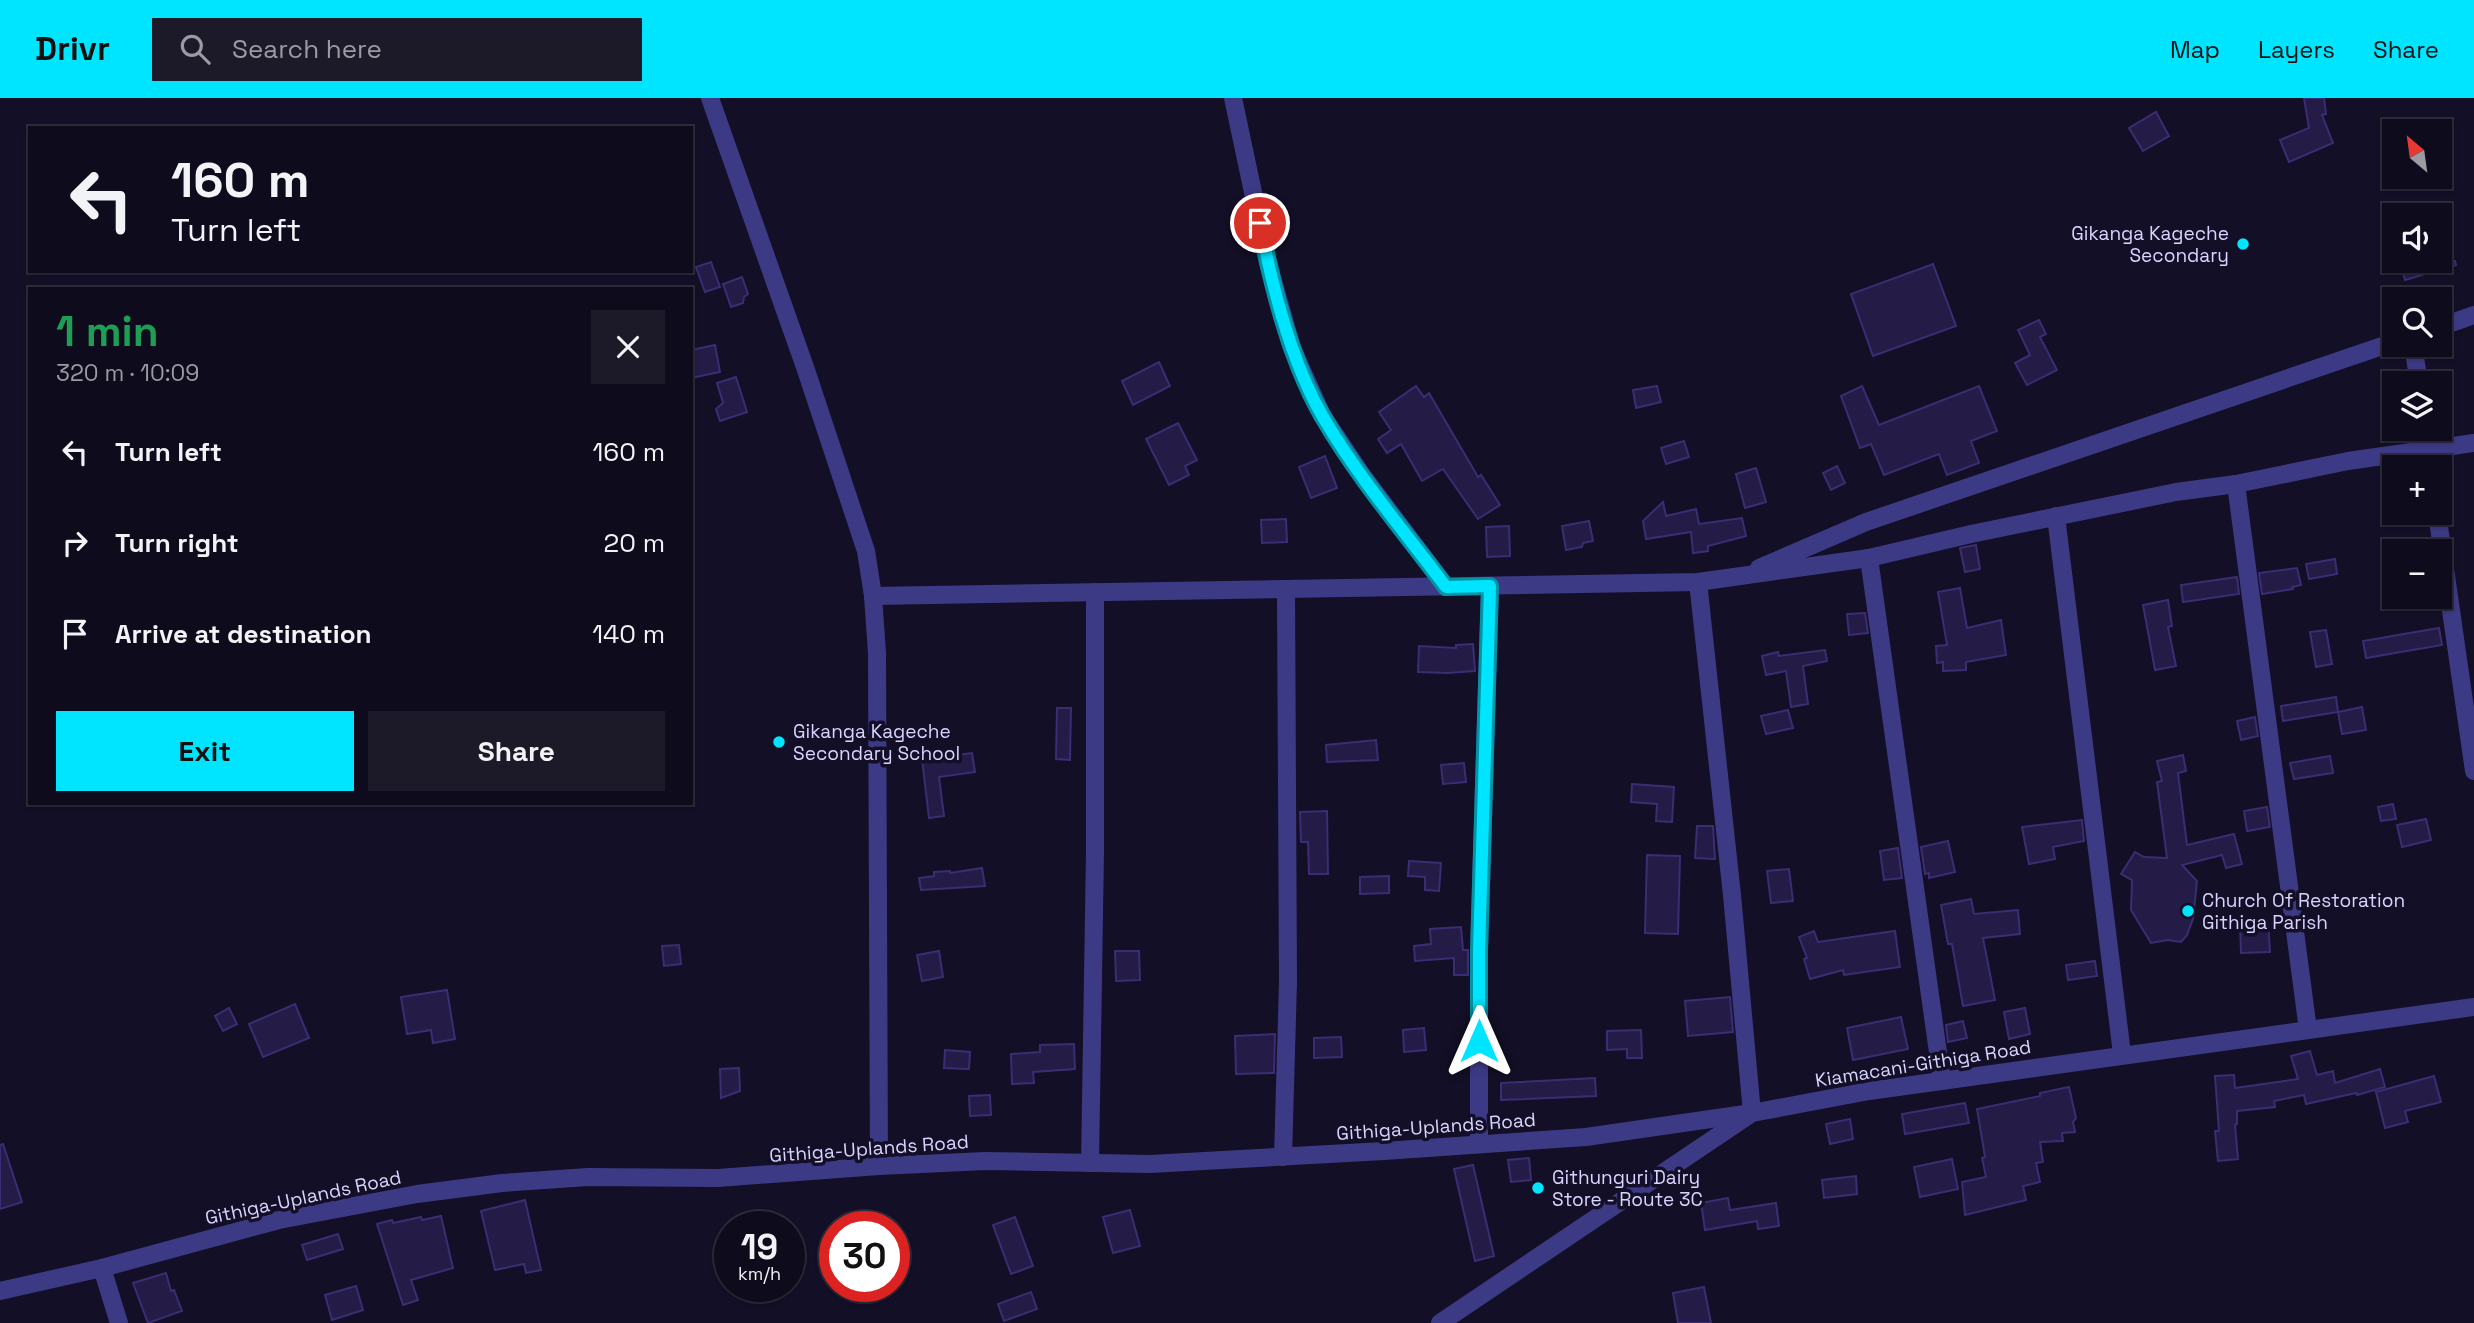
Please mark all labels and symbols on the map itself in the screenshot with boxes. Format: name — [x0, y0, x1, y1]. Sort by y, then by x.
north arrow — [2382, 119, 2452, 189]
pin — [1230, 193, 1290, 253]
place label: Gikanga Kageche Secondary — [2071, 221, 2229, 268]
marker: Gikanga Kageche Secondary — [2235, 236, 2251, 252]
place label: Gikanga Kageche Secondary School — [793, 719, 960, 766]
marker: Gikanga Kageche Secondary School — [771, 734, 787, 750]
place label: Church Of Restoration Githiga Parish — [2202, 888, 2405, 935]
marker: Church Of Restoration Githiga Parish — [2180, 903, 2196, 919]
position arrow — [1442, 1004, 1516, 1078]
street label: Kiamacani-Githiga Road — [1813, 1034, 2033, 1093]
street label: Githiga-Uplands Road — [1336, 1107, 1537, 1146]
street label: Githiga-Uplands Road — [769, 1129, 970, 1168]
street label: Githiga-Uplands Road — [203, 1164, 403, 1230]
place label: Githunguri Dairy Store - Route 3C — [1552, 1165, 1703, 1212]
marker: Githunguri Dairy Store - Route 3C — [1530, 1180, 1546, 1196]
speed limit sign: 30 — [819, 1211, 910, 1302]

